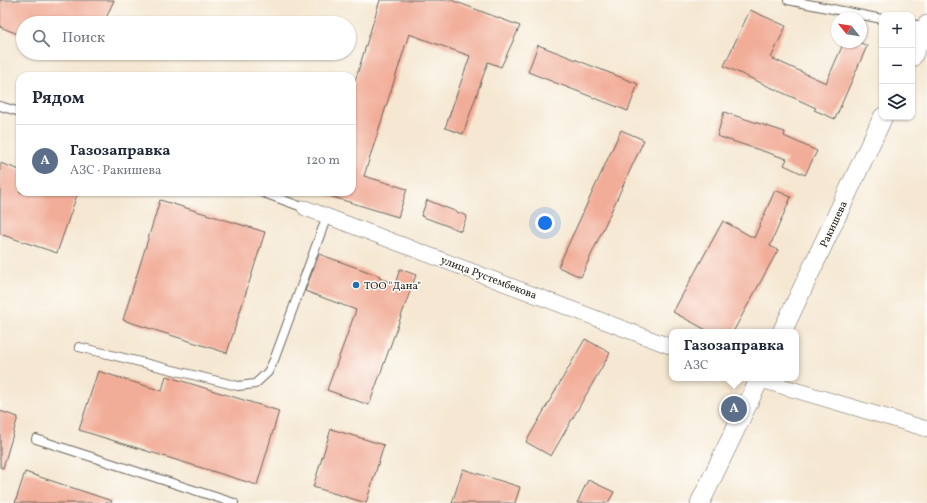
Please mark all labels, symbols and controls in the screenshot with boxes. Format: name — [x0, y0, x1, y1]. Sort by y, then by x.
north arrow — [831, 12, 867, 48]
map controls — [879, 12, 915, 120]
button: + — [879, 12, 915, 48]
search box — [16, 16, 356, 60]
icon: search — [30, 27, 52, 49]
text: Поиск — [62, 28, 105, 49]
button: − — [879, 48, 915, 84]
button: layers — [879, 84, 915, 120]
text: Рядом — [32, 87, 85, 110]
text: Газозаправка — [70, 141, 170, 162]
text: A — [40, 152, 50, 170]
text: 120 m — [306, 152, 340, 170]
text: АЗС · Ракишева — [70, 162, 161, 180]
street label: Ракишева — [817, 198, 852, 250]
your location — [535, 213, 555, 233]
street label: улица Рустембекова — [438, 253, 539, 304]
place label: ТОО "Дана" — [364, 279, 421, 294]
marker: ТОО "Дана" — [351, 280, 361, 290]
popup — [669, 329, 799, 381]
text: Газозаправка — [684, 336, 784, 357]
text: АЗС — [684, 357, 709, 375]
pin: A — [721, 394, 747, 424]

